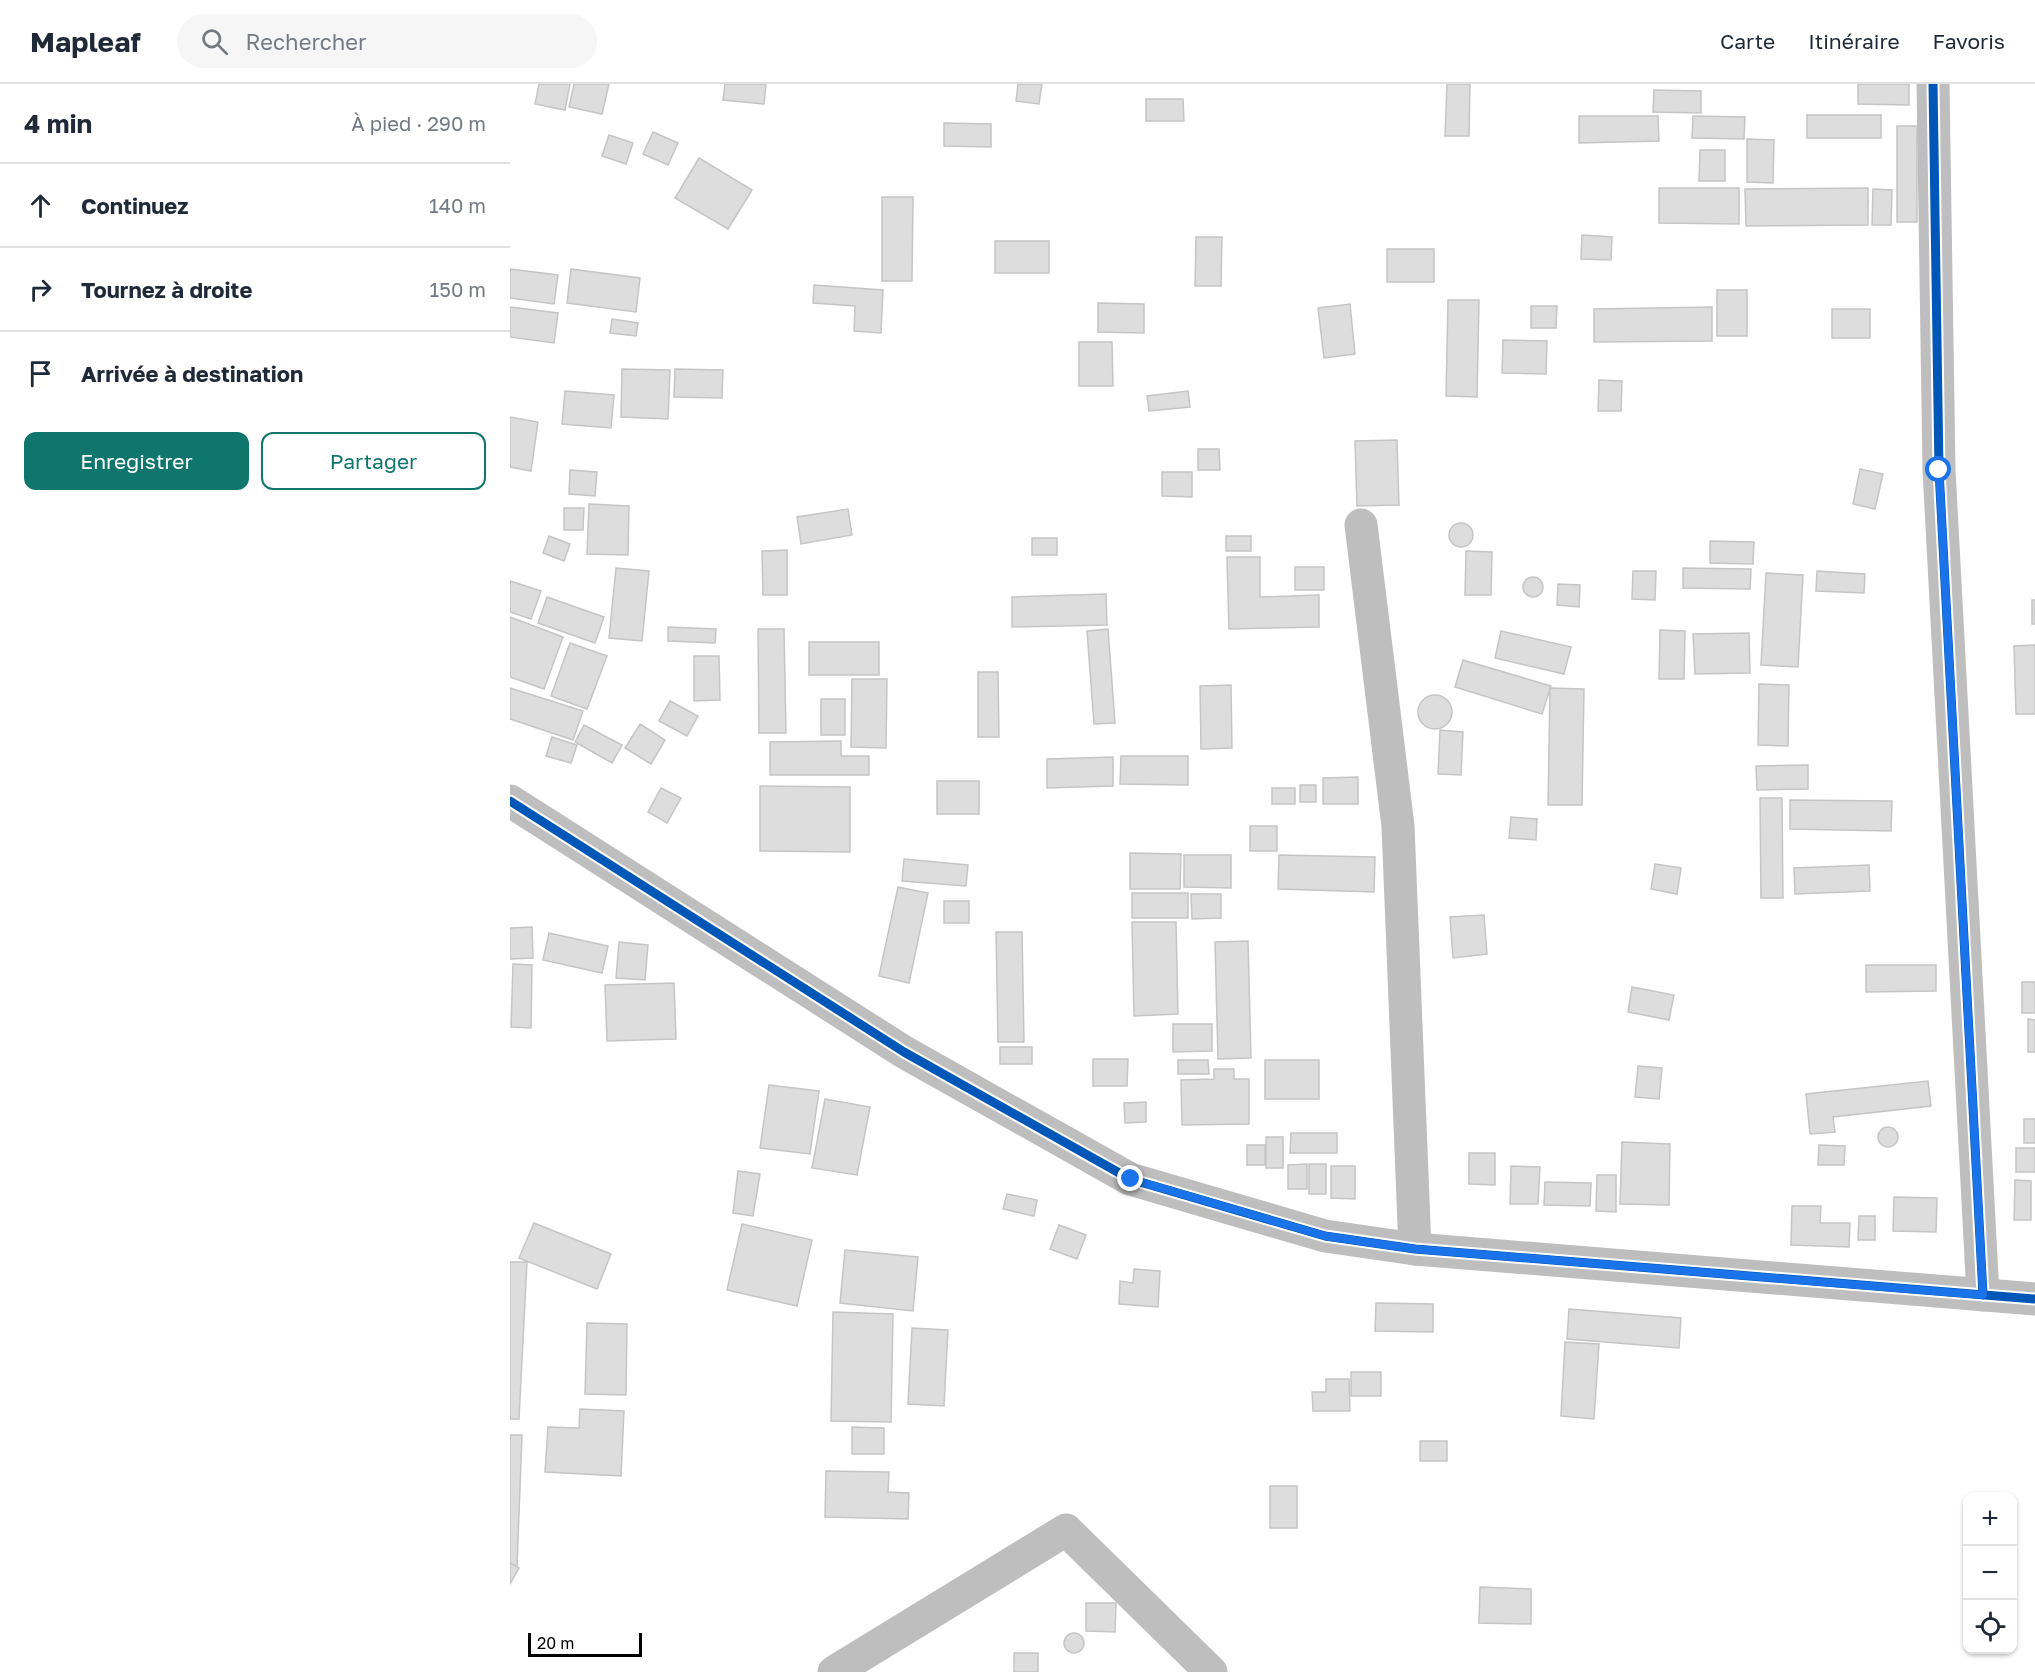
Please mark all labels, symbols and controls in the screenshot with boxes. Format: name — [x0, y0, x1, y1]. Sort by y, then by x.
search box — [177, 14, 597, 68]
text: Mapleaf — [30, 25, 141, 58]
icon: search — [198, 25, 231, 58]
text: Rechercher — [246, 28, 367, 55]
text: Carte — [1720, 28, 1775, 54]
text: Itinéraire — [1808, 28, 1900, 54]
text: Favoris — [1933, 28, 2005, 54]
text: 4 min — [24, 108, 92, 139]
text: À pied · 290 m — [351, 111, 486, 135]
icon: ahead — [24, 189, 57, 222]
text: Continuez — [81, 192, 188, 219]
text: 140 m — [429, 193, 486, 217]
icon: right — [24, 273, 57, 306]
text: Tournez à droite — [81, 276, 252, 303]
text: 150 m — [430, 277, 486, 301]
icon: arrive — [24, 357, 57, 390]
text: Arrivée à destination — [81, 360, 303, 387]
button: Enregistrer — [24, 432, 249, 490]
button: Partager — [261, 432, 486, 490]
route start — [1925, 456, 1951, 482]
route end — [1117, 1165, 1143, 1191]
map controls — [1963, 1492, 2017, 1654]
button: + — [1963, 1492, 2017, 1546]
button: − — [1963, 1546, 2017, 1600]
button: locate — [1963, 1600, 2017, 1654]
scale bar — [528, 1630, 642, 1658]
text: 20 m — [537, 1633, 574, 1653]

